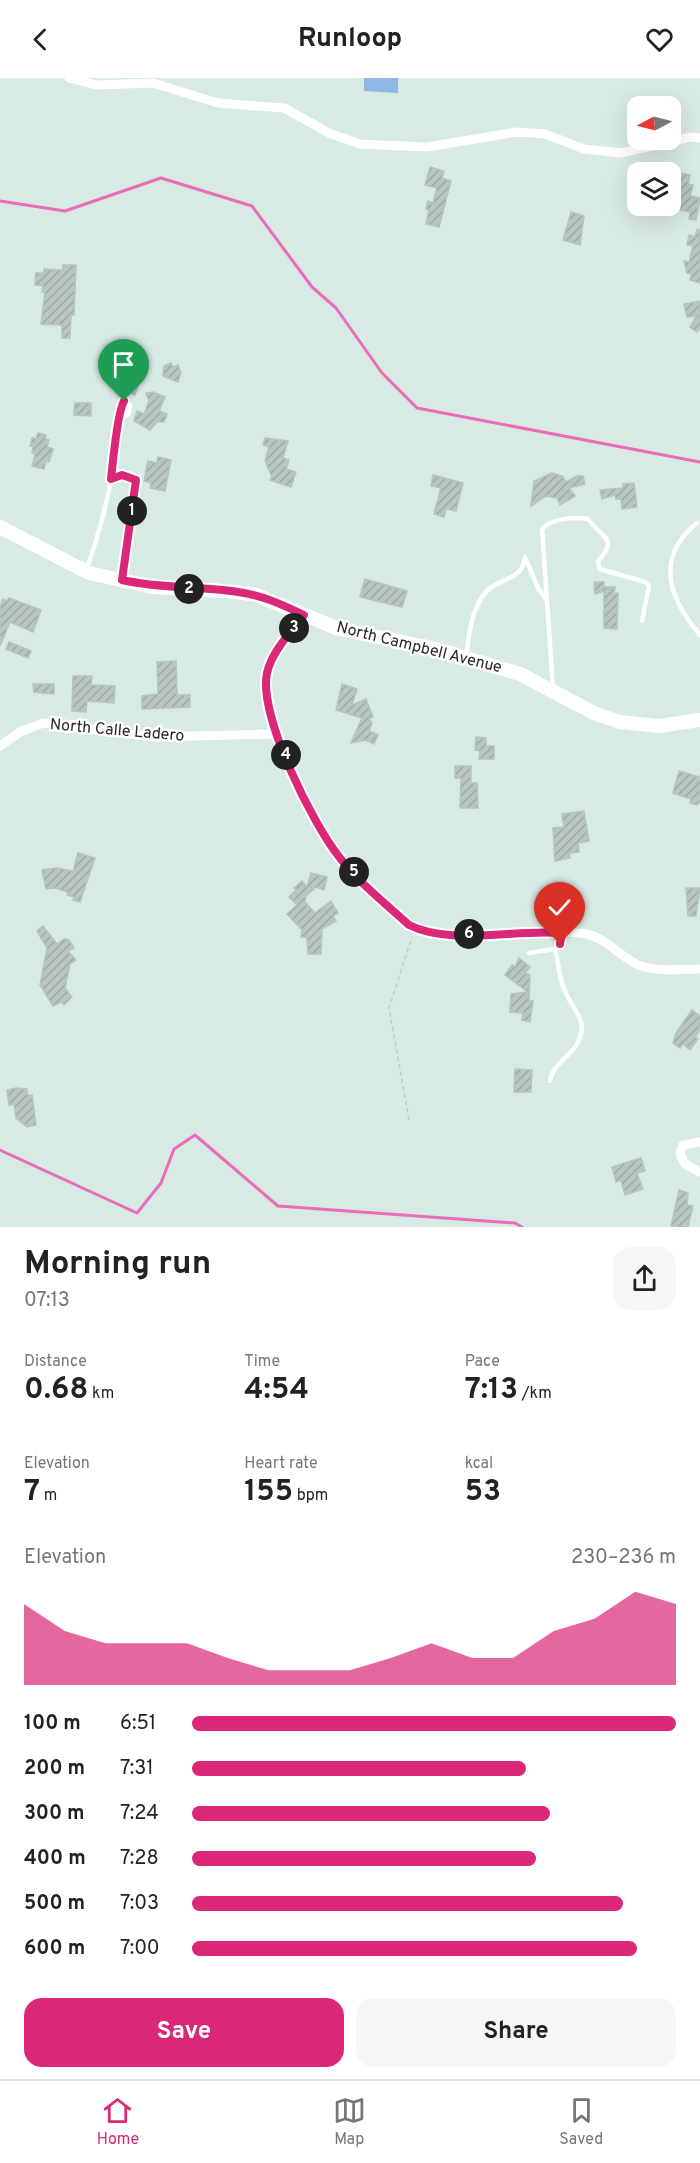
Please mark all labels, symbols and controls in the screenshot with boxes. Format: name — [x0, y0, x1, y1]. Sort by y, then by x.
text: Runloop — [298, 22, 402, 56]
icon: back — [24, 23, 57, 56]
icon: heart — [643, 23, 676, 56]
north arrow — [627, 96, 681, 150]
map controls — [627, 96, 681, 216]
button: layers — [627, 162, 681, 216]
pin — [98, 339, 149, 401]
icon: arrive — [107, 348, 140, 381]
pin: 1 — [117, 496, 147, 526]
text: 1 — [129, 501, 135, 521]
pin: 2 — [174, 574, 204, 604]
text: 2 — [184, 579, 194, 599]
pin: 3 — [279, 613, 309, 643]
text: 3 — [289, 618, 299, 638]
street label: North Campbell Avenue — [334, 618, 504, 678]
street label: North Calle Ladero — [49, 715, 185, 747]
pin: 4 — [271, 740, 301, 770]
text: 4 — [281, 745, 291, 765]
pin: 5 — [339, 857, 369, 887]
text: 5 — [349, 862, 359, 882]
pin — [534, 882, 585, 944]
icon: check — [543, 891, 576, 924]
pin: 6 — [454, 919, 484, 949]
text: 6 — [464, 924, 474, 944]
text: Morning run — [24, 1244, 211, 1286]
button: share — [613, 1247, 676, 1310]
text: 07:13 — [24, 1288, 70, 1314]
text: Distance — [24, 1352, 87, 1372]
text: Time — [244, 1352, 280, 1372]
text: Pace — [465, 1352, 500, 1372]
text: 0.68 — [24, 1372, 88, 1409]
text: 4:54 — [244, 1372, 309, 1409]
text: 7:13 — [465, 1372, 518, 1409]
text: km — [88, 1384, 114, 1404]
text: /km — [518, 1384, 552, 1404]
text: Elevation — [24, 1454, 90, 1474]
text: Heart rate — [244, 1454, 318, 1474]
text: kcal — [465, 1454, 493, 1474]
text: 7 — [24, 1474, 40, 1511]
text: 155 — [244, 1474, 293, 1511]
text: 53 — [465, 1474, 501, 1511]
text: m — [40, 1486, 57, 1506]
text: bpm — [293, 1486, 328, 1506]
text: Elevation — [24, 1545, 106, 1571]
text: 230–236 m — [571, 1545, 676, 1571]
text: 100 m — [24, 1711, 81, 1737]
text: 6:51 — [120, 1711, 156, 1737]
text: 200 m — [24, 1756, 85, 1782]
text: 7:31 — [120, 1756, 154, 1782]
text: 300 m — [24, 1801, 85, 1827]
text: 7:24 — [120, 1801, 159, 1827]
text: 400 m — [24, 1846, 86, 1872]
text: 7:28 — [120, 1846, 159, 1872]
text: 500 m — [24, 1891, 85, 1917]
text: 7:03 — [120, 1891, 159, 1917]
text: 600 m — [24, 1936, 85, 1962]
text: 7:00 — [120, 1936, 160, 1962]
button: Save — [24, 1998, 344, 2067]
button: Share — [356, 1998, 676, 2067]
tab: Home — [97, 2094, 139, 2150]
tab: Map — [333, 2094, 366, 2150]
tab: Saved — [559, 2094, 603, 2150]

